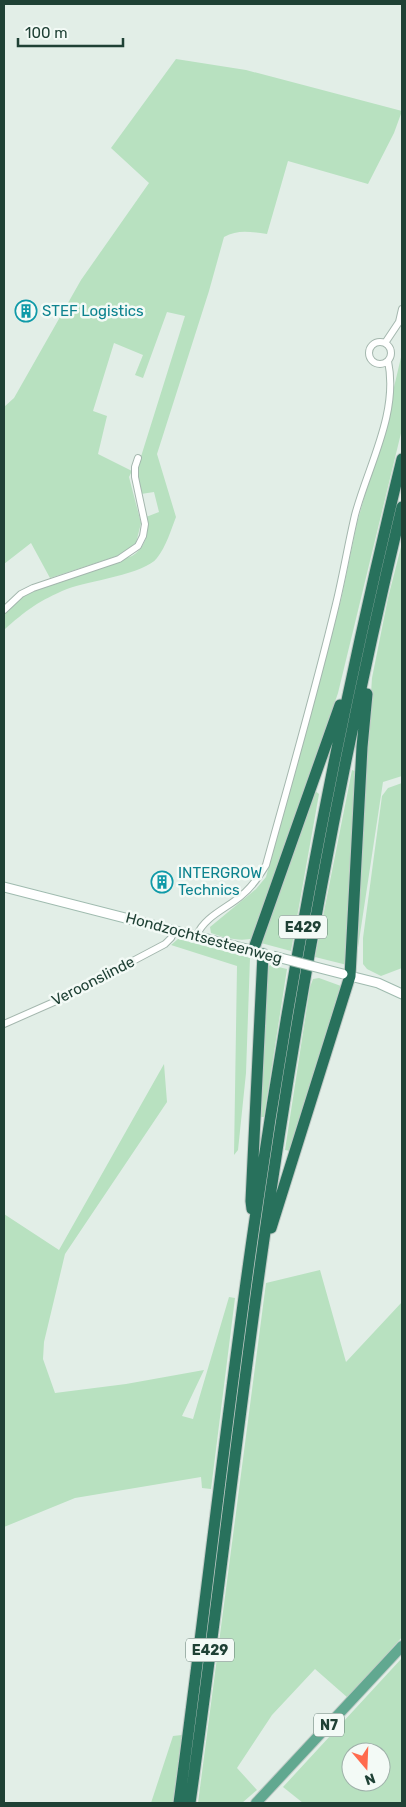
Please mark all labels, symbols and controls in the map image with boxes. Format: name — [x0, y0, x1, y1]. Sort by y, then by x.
scale bar — [18, 15, 122, 47]
text: 100 m — [25, 24, 67, 42]
building icon: STEF Logistics — [14, 299, 38, 323]
place label: STEF Logistics — [42, 302, 144, 320]
place label: INTERGROW Technics — [178, 864, 262, 899]
building icon: INTERGROW Technics — [150, 870, 174, 894]
street label: Hondzochtsesteenweg — [124, 908, 284, 968]
road number: E429 — [279, 916, 327, 939]
street label: Veroonslinde — [49, 952, 137, 1010]
road number: E429 — [186, 1638, 234, 1662]
road number: N7 — [314, 1714, 344, 1736]
north arrow — [341, 1742, 391, 1792]
text: N — [363, 1769, 378, 1788]

